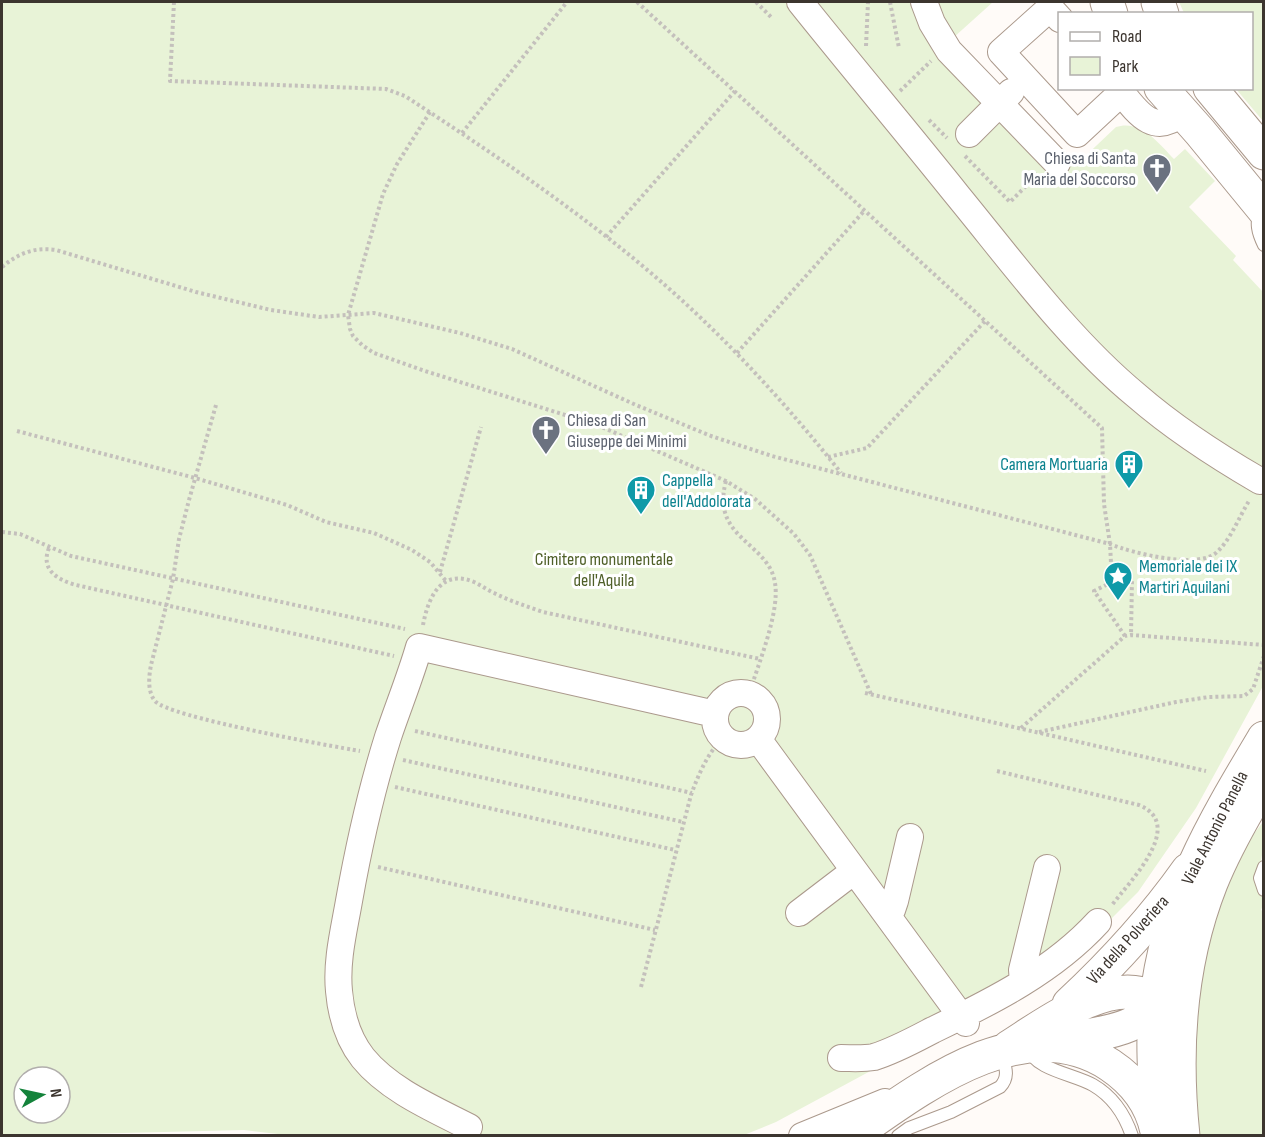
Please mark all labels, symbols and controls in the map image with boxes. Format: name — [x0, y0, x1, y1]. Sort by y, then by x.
legend — [1058, 12, 1253, 90]
text: Road — [1112, 26, 1142, 47]
text: Park — [1112, 56, 1138, 77]
place label: Chiesa di Santa Maria del Soccorso — [1023, 148, 1136, 190]
church icon: Chiesa di Santa Maria del Soccorso — [1141, 152, 1173, 194]
place label: Chiesa di San Giuseppe dei Minimi — [567, 410, 687, 452]
church icon: Chiesa di San Giuseppe dei Minimi — [530, 414, 562, 456]
building icon: Camera Mortuaria — [1113, 448, 1145, 490]
place label: Camera Mortuaria — [1000, 454, 1108, 475]
place label: Cappella dell'Addolorata — [662, 470, 751, 512]
building icon: Cappella dell'Addolorata — [625, 474, 657, 516]
park label: Cimitero monumentale dell'Aquila — [535, 549, 673, 591]
place label: Memoriale dei IX Martiri Aquilani — [1139, 556, 1237, 598]
place icon: Memoriale dei IX Martiri Aquilani — [1102, 560, 1134, 602]
street label: Viale Antonio Panella — [1177, 768, 1253, 888]
street label: Via della Polveriera — [1083, 891, 1173, 989]
north arrow — [12, 1065, 72, 1125]
text: N — [45, 1088, 65, 1099]

